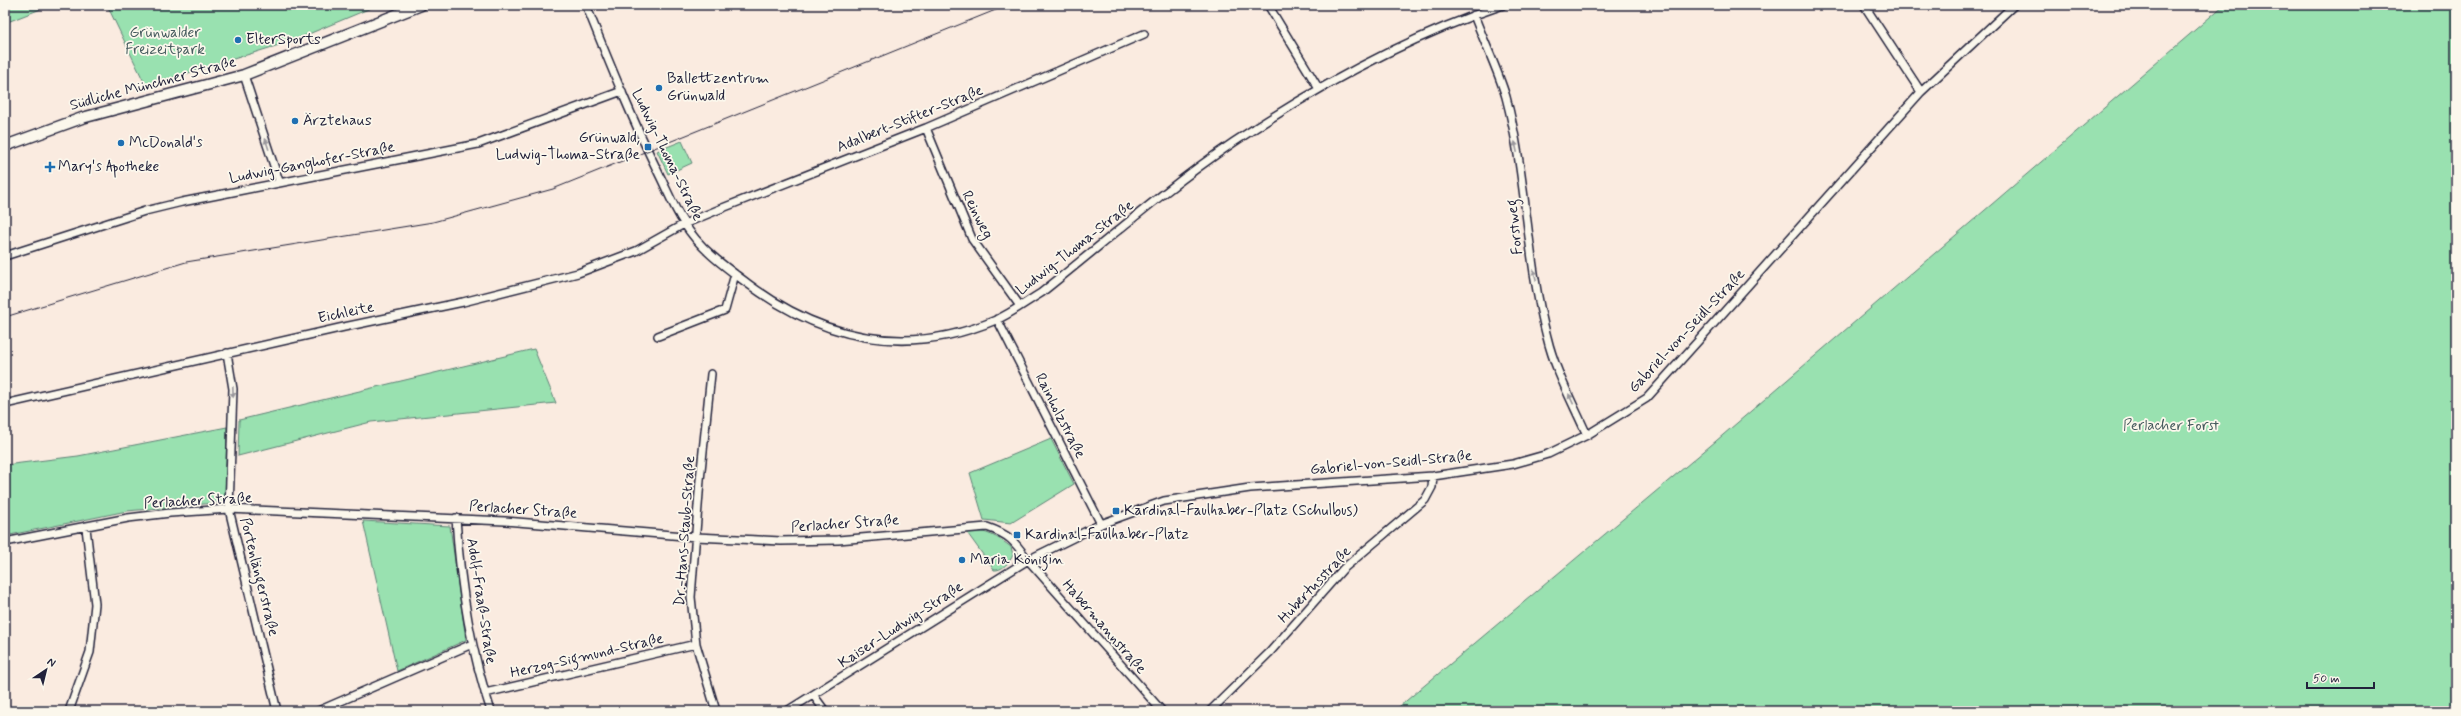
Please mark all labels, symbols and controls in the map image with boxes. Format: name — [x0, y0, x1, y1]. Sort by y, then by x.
park label: Grünwalder Freizeitpark — [125, 23, 205, 60]
place label: ElterSports — [246, 30, 321, 50]
marker: ElterSports — [233, 35, 243, 45]
street label: Südliche Münchner Straße — [68, 52, 238, 116]
place label: Ballettzentrum Grünwald — [667, 69, 769, 106]
street label: Adalbert-Stifter-Straße — [834, 80, 986, 158]
marker: Ballettzentrum Grünwald — [654, 83, 664, 93]
street label: Ludwig-Thoma-Straße — [626, 86, 708, 224]
place label: Ärztehaus — [303, 111, 372, 131]
marker: Ärztehaus — [290, 116, 300, 126]
place label: Grünwald, Ludwig-Thoma-Straße — [496, 128, 640, 165]
place label: McDonald's — [129, 133, 203, 153]
street label: Ludwig-Ganghofer-Straße — [227, 137, 397, 190]
marker: McDonald's — [116, 138, 126, 148]
one-way arrow — [264, 138, 270, 150]
one-way arrow — [1512, 141, 1518, 153]
marker: Grünwald, Ludwig-Thoma-Straße — [643, 142, 653, 152]
place label: Mary's Apotheke — [58, 157, 160, 178]
marker: Mary's Apotheke — [45, 162, 55, 172]
street label: Reinweg — [955, 187, 998, 243]
street label: Ludwig-Thoma-Straße — [1012, 196, 1138, 300]
street label: Forstweg — [1502, 198, 1529, 256]
street label: Gabriel-von-Seidl-Straße — [1624, 265, 1750, 397]
one-way arrow — [1531, 269, 1537, 281]
street label: Eichleite — [316, 297, 376, 329]
street label: Rainholzstraße — [1030, 370, 1090, 462]
one-way arrow — [230, 386, 236, 399]
one-way arrow — [1568, 394, 1574, 405]
park label: Perlacher Forst — [2123, 416, 2220, 436]
street label: Gabriel-von-Seidl-Straße — [1309, 446, 1473, 480]
street label: Dr.-Hans-Staub-Straße — [670, 455, 700, 607]
street label: Perlacher Straße — [143, 488, 253, 514]
street label: Perlacher Straße — [468, 496, 578, 524]
place label: Kardinal-Faulhaber-Platz (Schulbus) — [1124, 501, 1359, 521]
marker: Kardinal-Faulhaber-Platz (Schulbus) — [1111, 506, 1121, 516]
street label: Perlacher Straße — [790, 510, 900, 538]
street label: Portenlängerstraße — [234, 516, 283, 639]
place label: Kardinal-Faulhaber-Platz — [1025, 525, 1189, 545]
marker: Kardinal-Faulhaber-Platz — [1012, 530, 1022, 540]
street label: Adolf-Fraaß-Straße — [461, 537, 501, 665]
street label: Hubertusstraße — [1274, 542, 1356, 628]
place label: Maria Königin — [970, 550, 1064, 571]
marker: Maria Königin — [957, 555, 967, 565]
street label: Habermannstraße — [1057, 575, 1151, 679]
street label: Kaiser-Ludwig-Straße — [835, 577, 967, 673]
street label: Herzog-Sigmund-Straße — [508, 629, 666, 684]
north arrow — [26, 650, 66, 690]
text: N — [44, 655, 58, 670]
scale bar — [2307, 664, 2374, 690]
text: 50 m — [2313, 671, 2340, 687]

